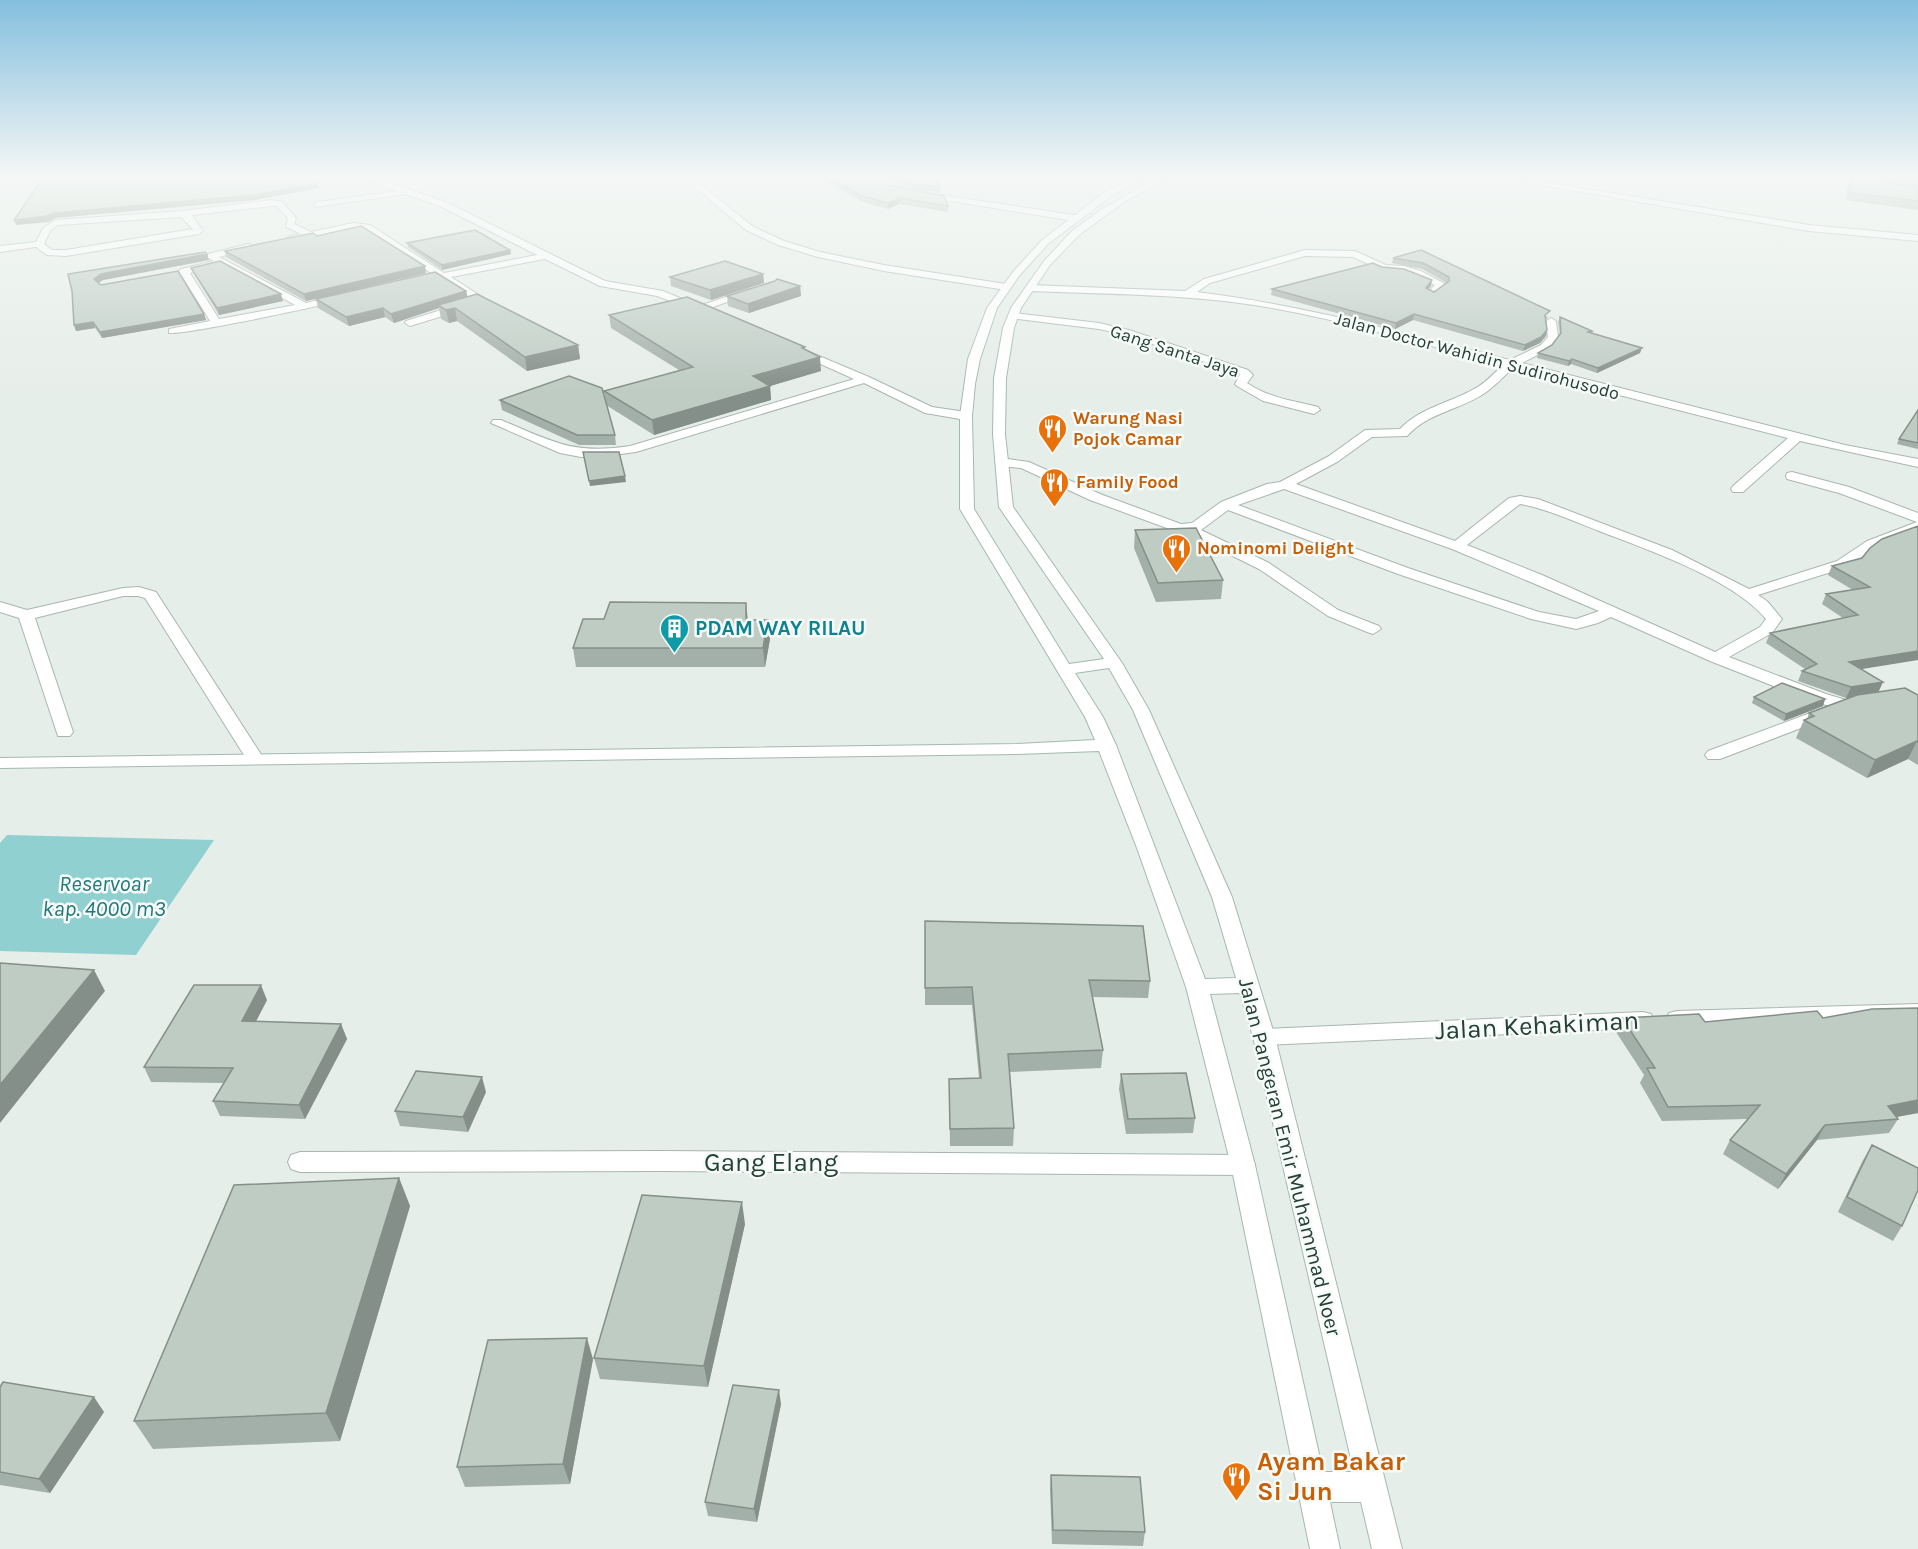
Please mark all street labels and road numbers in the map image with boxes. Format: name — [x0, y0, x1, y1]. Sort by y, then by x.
street label: Jalan Doctor Wahidin Sudirohusodo — [1332, 307, 1622, 405]
street label: Gang Santa Jaya — [1107, 320, 1243, 382]
street label: Jalan Pangeran Emir Muhammad Noer — [1234, 976, 1346, 1339]
street label: Jalan Kehakiman — [1434, 1005, 1640, 1046]
street label: Gang Elang — [704, 1147, 838, 1178]

